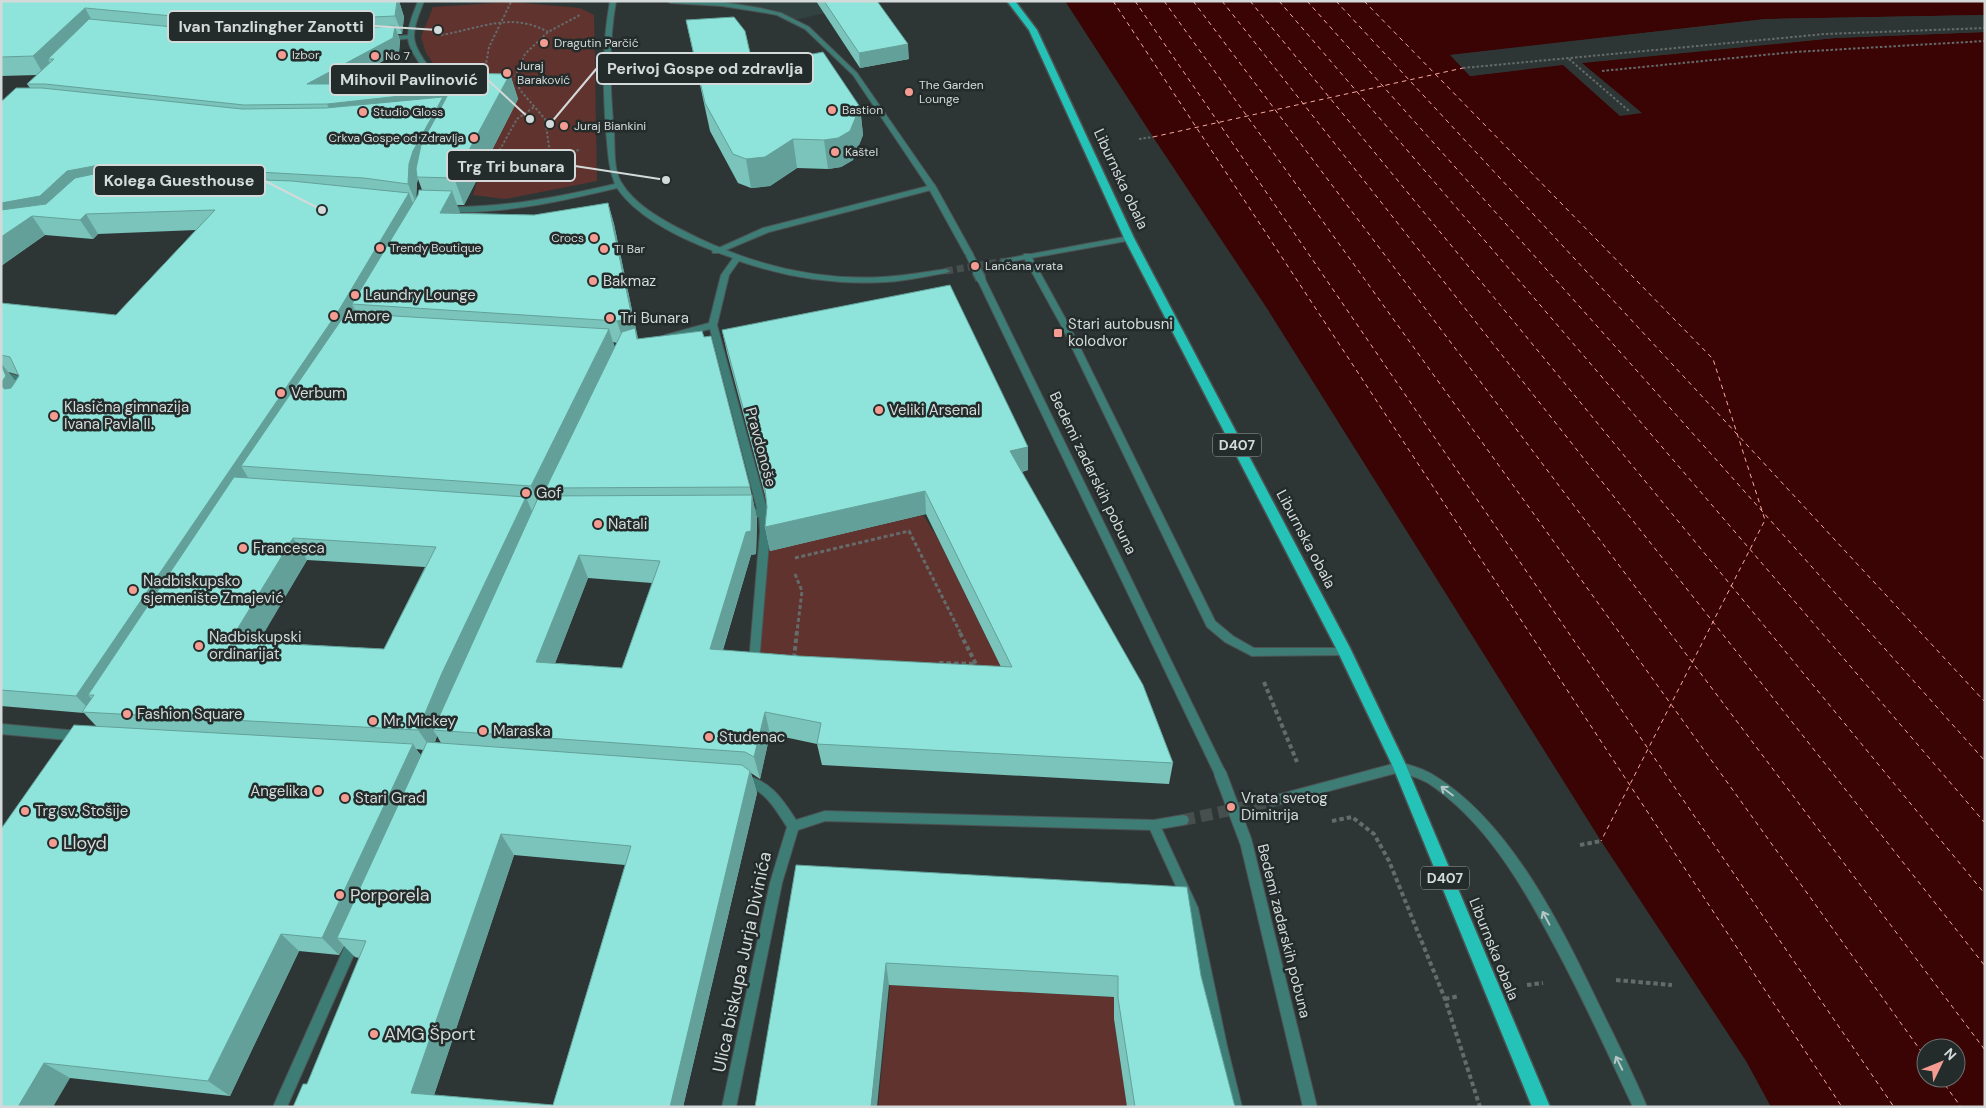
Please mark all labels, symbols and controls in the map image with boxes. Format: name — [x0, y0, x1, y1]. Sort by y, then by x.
callout: Ivan Tanzlingher Zanotti — [168, 11, 374, 42]
text: Ivan Tanzlingher Zanotti — [178, 16, 364, 37]
place label: Dragutin Parčić — [554, 35, 639, 51]
marker: Dragutin Parčić — [538, 37, 550, 49]
place label: Izbor — [292, 47, 320, 63]
place label: No 7 — [385, 48, 410, 64]
marker: Izbor — [276, 49, 288, 61]
marker: No 7 — [369, 50, 381, 62]
callout: Perivoj Gospe od zdravlja — [597, 53, 813, 84]
place label: Juraj Baraković — [517, 58, 570, 88]
text: Perivoj Gospe od zdravlja — [607, 58, 803, 79]
callout: Mihovil Pavlinović — [330, 64, 488, 95]
marker: Juraj Baraković — [501, 67, 513, 79]
text: Mihovil Pavlinović — [340, 69, 478, 90]
place label: The Garden Lounge — [919, 77, 984, 107]
marker: The Garden Lounge — [903, 86, 915, 98]
place label: Bastion — [842, 102, 883, 118]
place label: Studio Gloss — [373, 104, 443, 120]
marker: Bastion — [826, 104, 838, 116]
marker: Studio Gloss — [357, 106, 369, 118]
place label: Juraj Biankini — [574, 118, 646, 134]
marker: Juraj Biankini — [558, 120, 570, 132]
street label: Liburnska obala — [1089, 125, 1153, 233]
place label: Crkva Gospe od Zdravlja — [328, 130, 464, 146]
marker: Crkva Gospe od Zdravlja — [468, 132, 480, 144]
place label: Kaštel — [845, 144, 878, 160]
marker: Kaštel — [829, 146, 841, 158]
callout: Trg Tri bunara — [447, 150, 575, 181]
text: Trg Tri bunara — [457, 156, 565, 177]
callout: Kolega Guesthouse — [94, 165, 265, 196]
text: Kolega Guesthouse — [104, 170, 254, 191]
place label: Crocs — [551, 230, 584, 246]
marker: Crocs — [588, 232, 600, 244]
place label: Trendy Boutique — [390, 240, 482, 256]
place label: TI Bar — [614, 241, 645, 257]
marker: Trendy Boutique — [374, 242, 386, 254]
marker: TI Bar — [598, 243, 610, 255]
place label: Lančana vrata — [985, 258, 1063, 274]
marker: Lančana vrata — [969, 260, 981, 272]
place label: Bakmaz — [603, 271, 656, 291]
marker: Bakmaz — [587, 275, 599, 287]
place label: Laundry Lounge — [365, 285, 476, 305]
marker: Laundry Lounge — [349, 289, 361, 301]
place label: Amore — [344, 306, 390, 326]
place label: Tri Bunara — [620, 308, 689, 328]
marker: Amore — [328, 310, 340, 322]
marker: Tri Bunara — [604, 312, 616, 324]
place label: Stari autobusni kolodvor — [1068, 314, 1173, 351]
marker: Stari autobusni kolodvor — [1052, 327, 1064, 339]
place label: Verbum — [291, 383, 345, 403]
marker: Verbum — [275, 387, 287, 399]
street label: Bedemi zadarskih pobuna — [1045, 388, 1141, 558]
place label: Klasična gimnazija Ivana Pavla II. — [64, 397, 189, 434]
place label: Veliki Arsenal — [889, 400, 980, 420]
marker: Veliki Arsenal — [873, 404, 885, 416]
street label: Pravdonoše — [741, 405, 781, 489]
marker: Klasična gimnazija Ivana Pavla II. — [48, 410, 60, 422]
road number: D407 — [1213, 434, 1261, 456]
place label: Gof — [536, 483, 561, 503]
street label: Liburnska obala — [1272, 486, 1340, 592]
marker: Gof — [520, 487, 532, 499]
place label: Natali — [608, 514, 647, 534]
marker: Natali — [592, 518, 604, 530]
place label: Francesca — [253, 538, 325, 558]
marker: Francesca — [237, 542, 249, 554]
place label: Nadbiskupsko sjemenište Zmajević — [143, 571, 284, 608]
marker: Nadbiskupsko sjemenište Zmajević — [127, 584, 139, 596]
place label: Nadbiskupski ordinarijat — [209, 627, 302, 664]
marker: Nadbiskupski ordinarijat — [193, 640, 205, 652]
place label: Fashion Square — [137, 704, 243, 724]
marker: Fashion Square — [121, 708, 133, 720]
place label: Mr. Mickey — [383, 711, 457, 731]
marker: Mr. Mickey — [367, 715, 379, 727]
place label: Maraska — [493, 721, 551, 741]
marker: Maraska — [477, 725, 489, 737]
place label: Studenac — [719, 727, 785, 747]
marker: Studenac — [703, 731, 715, 743]
place label: Angelika — [250, 781, 308, 801]
marker: Angelika — [312, 785, 324, 797]
one-way arrow — [1440, 786, 1454, 796]
place label: Stari Grad — [355, 788, 425, 808]
place label: Vrata svetog Dimitrija — [1241, 788, 1328, 825]
marker: Stari Grad — [339, 792, 351, 804]
place label: Trg sv. Stošije — [35, 801, 128, 821]
marker: Vrata svetog Dimitrija — [1225, 801, 1237, 813]
marker: Trg sv. Stošije — [19, 805, 31, 817]
place label: Lloyd — [63, 831, 107, 855]
marker: Lloyd — [47, 837, 59, 849]
street label: Bedemi zadarskih pobuna — [1253, 842, 1315, 1020]
street label: Ulica biskupa Jurja Divinića — [707, 849, 777, 1075]
road number: D407 — [1421, 866, 1469, 890]
place label: Porporela — [350, 883, 430, 907]
marker: Porporela — [334, 889, 346, 901]
street label: Liburnska obala — [1464, 895, 1524, 1003]
one-way arrow — [1541, 910, 1551, 925]
place label: AMG Šport — [384, 1022, 476, 1046]
marker: AMG Šport — [368, 1028, 380, 1040]
north arrow — [1916, 1038, 1966, 1088]
text: N — [1940, 1044, 1961, 1064]
one-way arrow — [1614, 1056, 1623, 1071]

